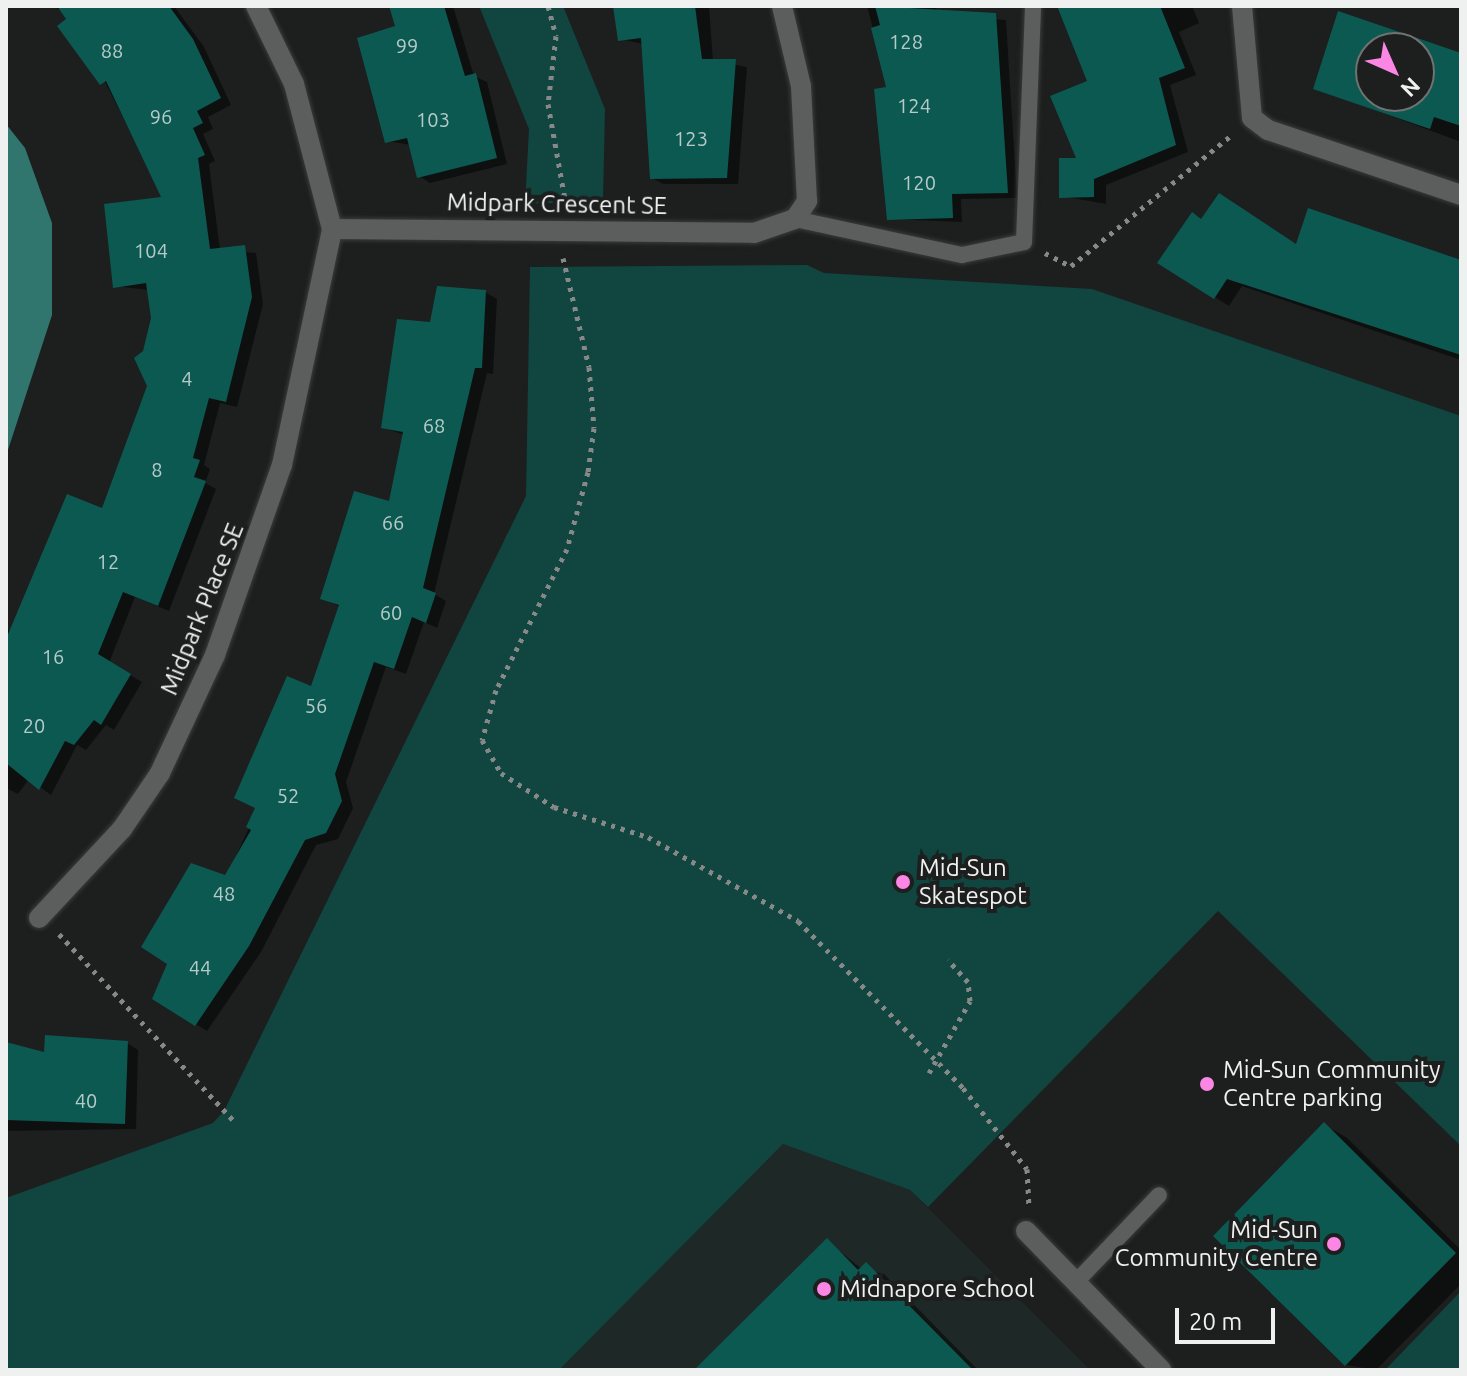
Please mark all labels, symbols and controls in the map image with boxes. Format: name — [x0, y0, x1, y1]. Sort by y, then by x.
house number: 128 — [889, 29, 923, 53]
north arrow — [1355, 32, 1435, 112]
house number: 99 — [396, 33, 418, 57]
house number: 88 — [101, 38, 123, 62]
text: N — [1396, 73, 1426, 103]
house number: 124 — [897, 93, 931, 117]
house number: 96 — [150, 104, 172, 128]
house number: 103 — [416, 107, 450, 131]
house number: 123 — [674, 126, 708, 150]
house number: 120 — [902, 170, 936, 194]
street label: Midpark Crescent SE — [447, 188, 667, 220]
house number: 104 — [134, 238, 168, 262]
house number: 4 — [181, 366, 193, 390]
house number: 68 — [423, 413, 445, 437]
house number: 8 — [151, 457, 163, 481]
house number: 66 — [382, 510, 404, 534]
street label: Midpark Place SE — [154, 519, 250, 699]
house number: 12 — [97, 549, 119, 573]
house number: 60 — [380, 600, 402, 624]
house number: 16 — [42, 644, 64, 668]
house number: 56 — [305, 693, 327, 717]
house number: 20 — [23, 713, 45, 737]
house number: 52 — [277, 783, 299, 807]
place label: Mid-Sun Skatespot — [919, 854, 1027, 910]
marker: Mid-Sun Skatespot — [894, 873, 912, 891]
house number: 48 — [213, 881, 235, 905]
house number: 44 — [189, 955, 211, 979]
place label: Mid-Sun Community Centre parking — [1223, 1056, 1441, 1112]
marker: Mid-Sun Community Centre parking — [1198, 1075, 1216, 1093]
house number: 40 — [75, 1088, 97, 1112]
place label: Mid-Sun Community Centre — [1115, 1216, 1318, 1272]
marker: Mid-Sun Community Centre — [1325, 1235, 1343, 1253]
place label: Midnapore School — [840, 1275, 1034, 1303]
marker: Midnapore School — [815, 1280, 833, 1298]
scale bar — [1179, 1292, 1279, 1342]
text: 20 m — [1189, 1308, 1242, 1335]

